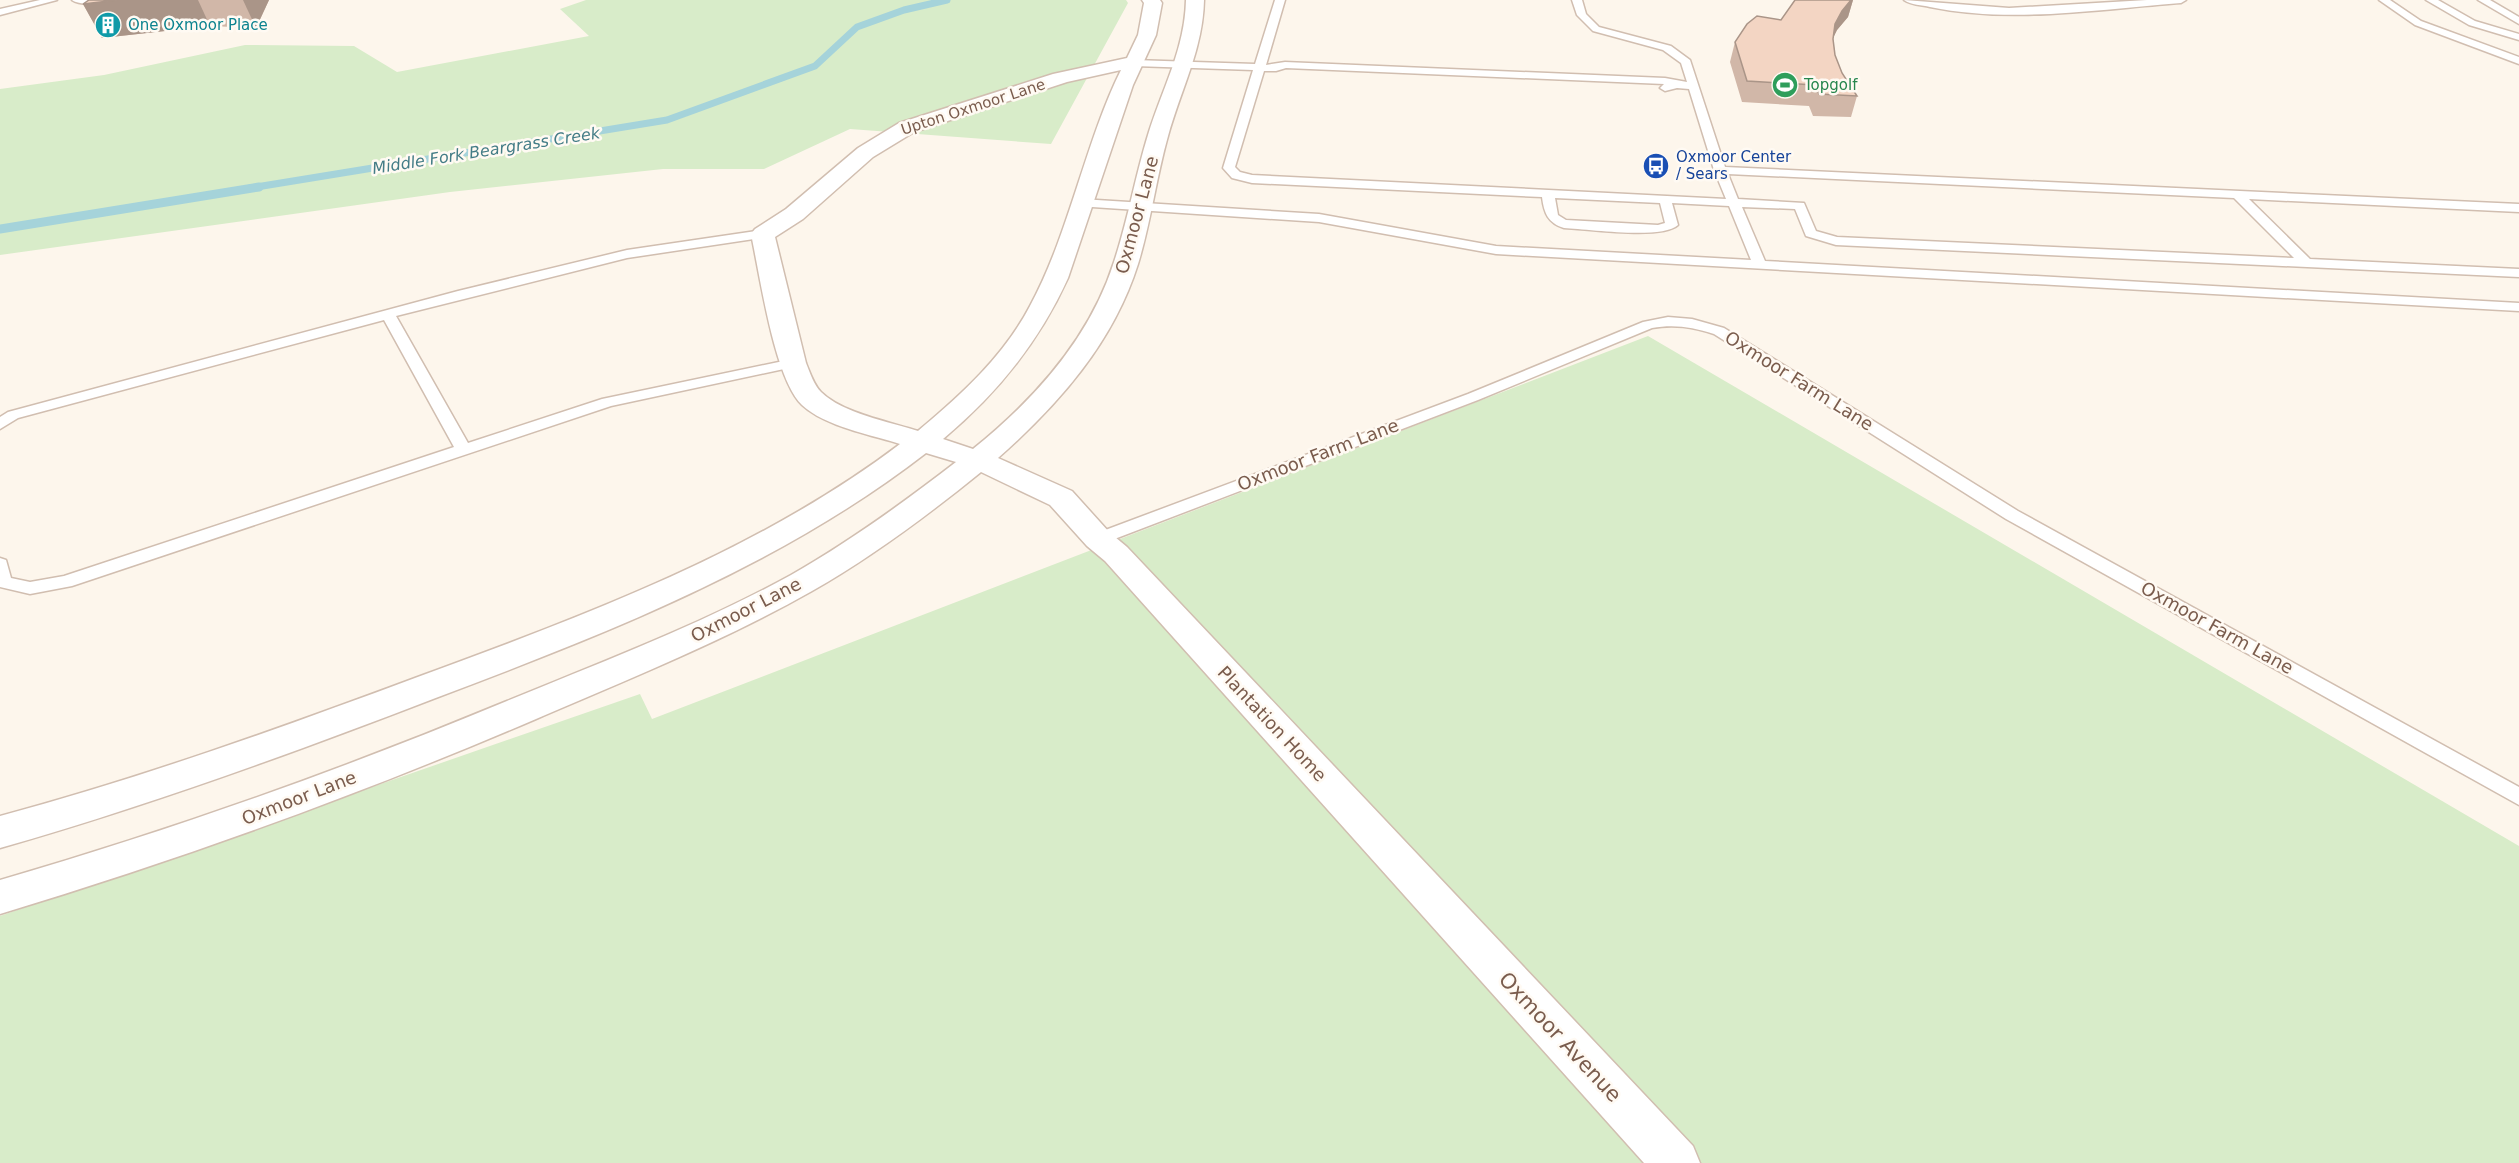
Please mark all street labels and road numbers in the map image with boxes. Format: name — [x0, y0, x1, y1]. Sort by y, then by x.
street label: Upton Oxmoor Lane — [899, 75, 1047, 139]
street label: Oxmoor Lane — [1111, 154, 1162, 276]
street label: Oxmoor Farm Lane — [1721, 326, 1877, 435]
street label: Oxmoor Farm Lane — [1234, 414, 1401, 495]
street label: Oxmoor Lane — [687, 573, 804, 646]
street label: Oxmoor Farm Lane — [2137, 577, 2297, 678]
street label: Plantation Home — [1214, 662, 1331, 786]
street label: Oxmoor Lane — [239, 766, 359, 829]
street label: Oxmoor Avenue — [1494, 967, 1626, 1107]

